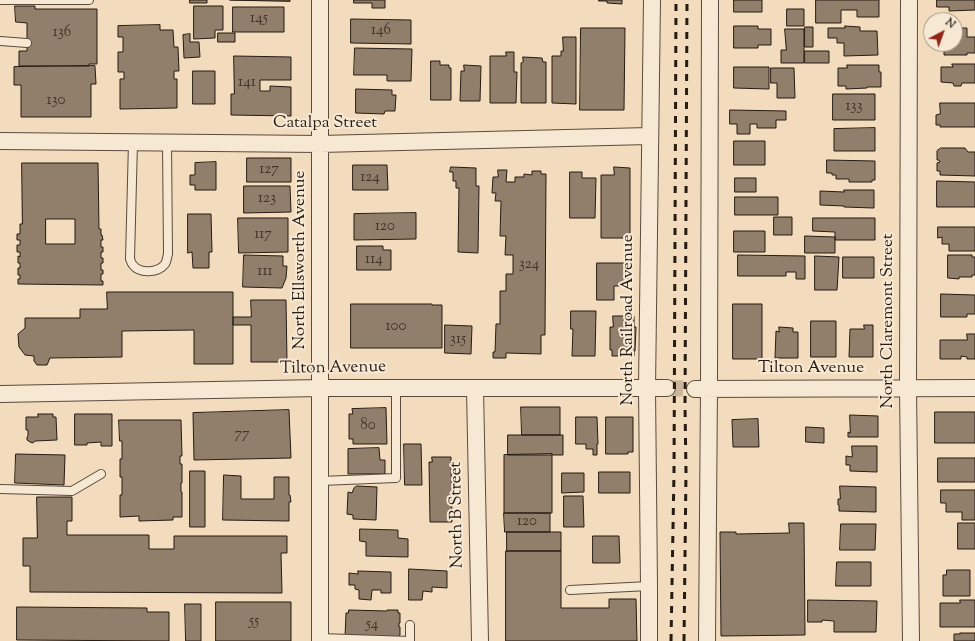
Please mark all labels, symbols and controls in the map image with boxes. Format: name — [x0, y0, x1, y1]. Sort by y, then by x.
house number: 145 — [250, 10, 268, 28]
north arrow — [923, 12, 963, 52]
text: N — [942, 15, 959, 33]
house number: 146 — [371, 22, 391, 40]
house number: 136 — [53, 24, 71, 42]
house number: 141 — [238, 74, 256, 92]
house number: 130 — [47, 92, 65, 110]
house number: 133 — [845, 98, 863, 116]
street label: Catalpa Street — [273, 114, 377, 134]
house number: 127 — [259, 161, 279, 179]
house number: 124 — [360, 169, 380, 187]
street label: North Ellsworth Avenue — [291, 171, 311, 349]
house number: 123 — [258, 190, 276, 208]
house number: 120 — [375, 218, 395, 236]
house number: 117 — [254, 226, 272, 244]
street label: North Claremont Street — [879, 233, 899, 409]
street label: North Railroad Avenue — [619, 234, 639, 406]
house number: 114 — [365, 251, 383, 269]
house number: 324 — [519, 256, 539, 274]
house number: 111 — [257, 263, 273, 281]
house number: 100 — [386, 318, 406, 336]
house number: 315 — [450, 331, 466, 349]
street label: Tilton Avenue — [280, 358, 386, 380]
street label: Tilton Avenue — [758, 359, 864, 379]
house number: 80 — [360, 417, 376, 435]
house number: 77 — [234, 426, 250, 444]
street label: North B Street — [447, 462, 469, 568]
house number: 120 — [517, 513, 537, 531]
house number: 55 — [249, 613, 259, 631]
house number: 54 — [366, 616, 378, 634]

